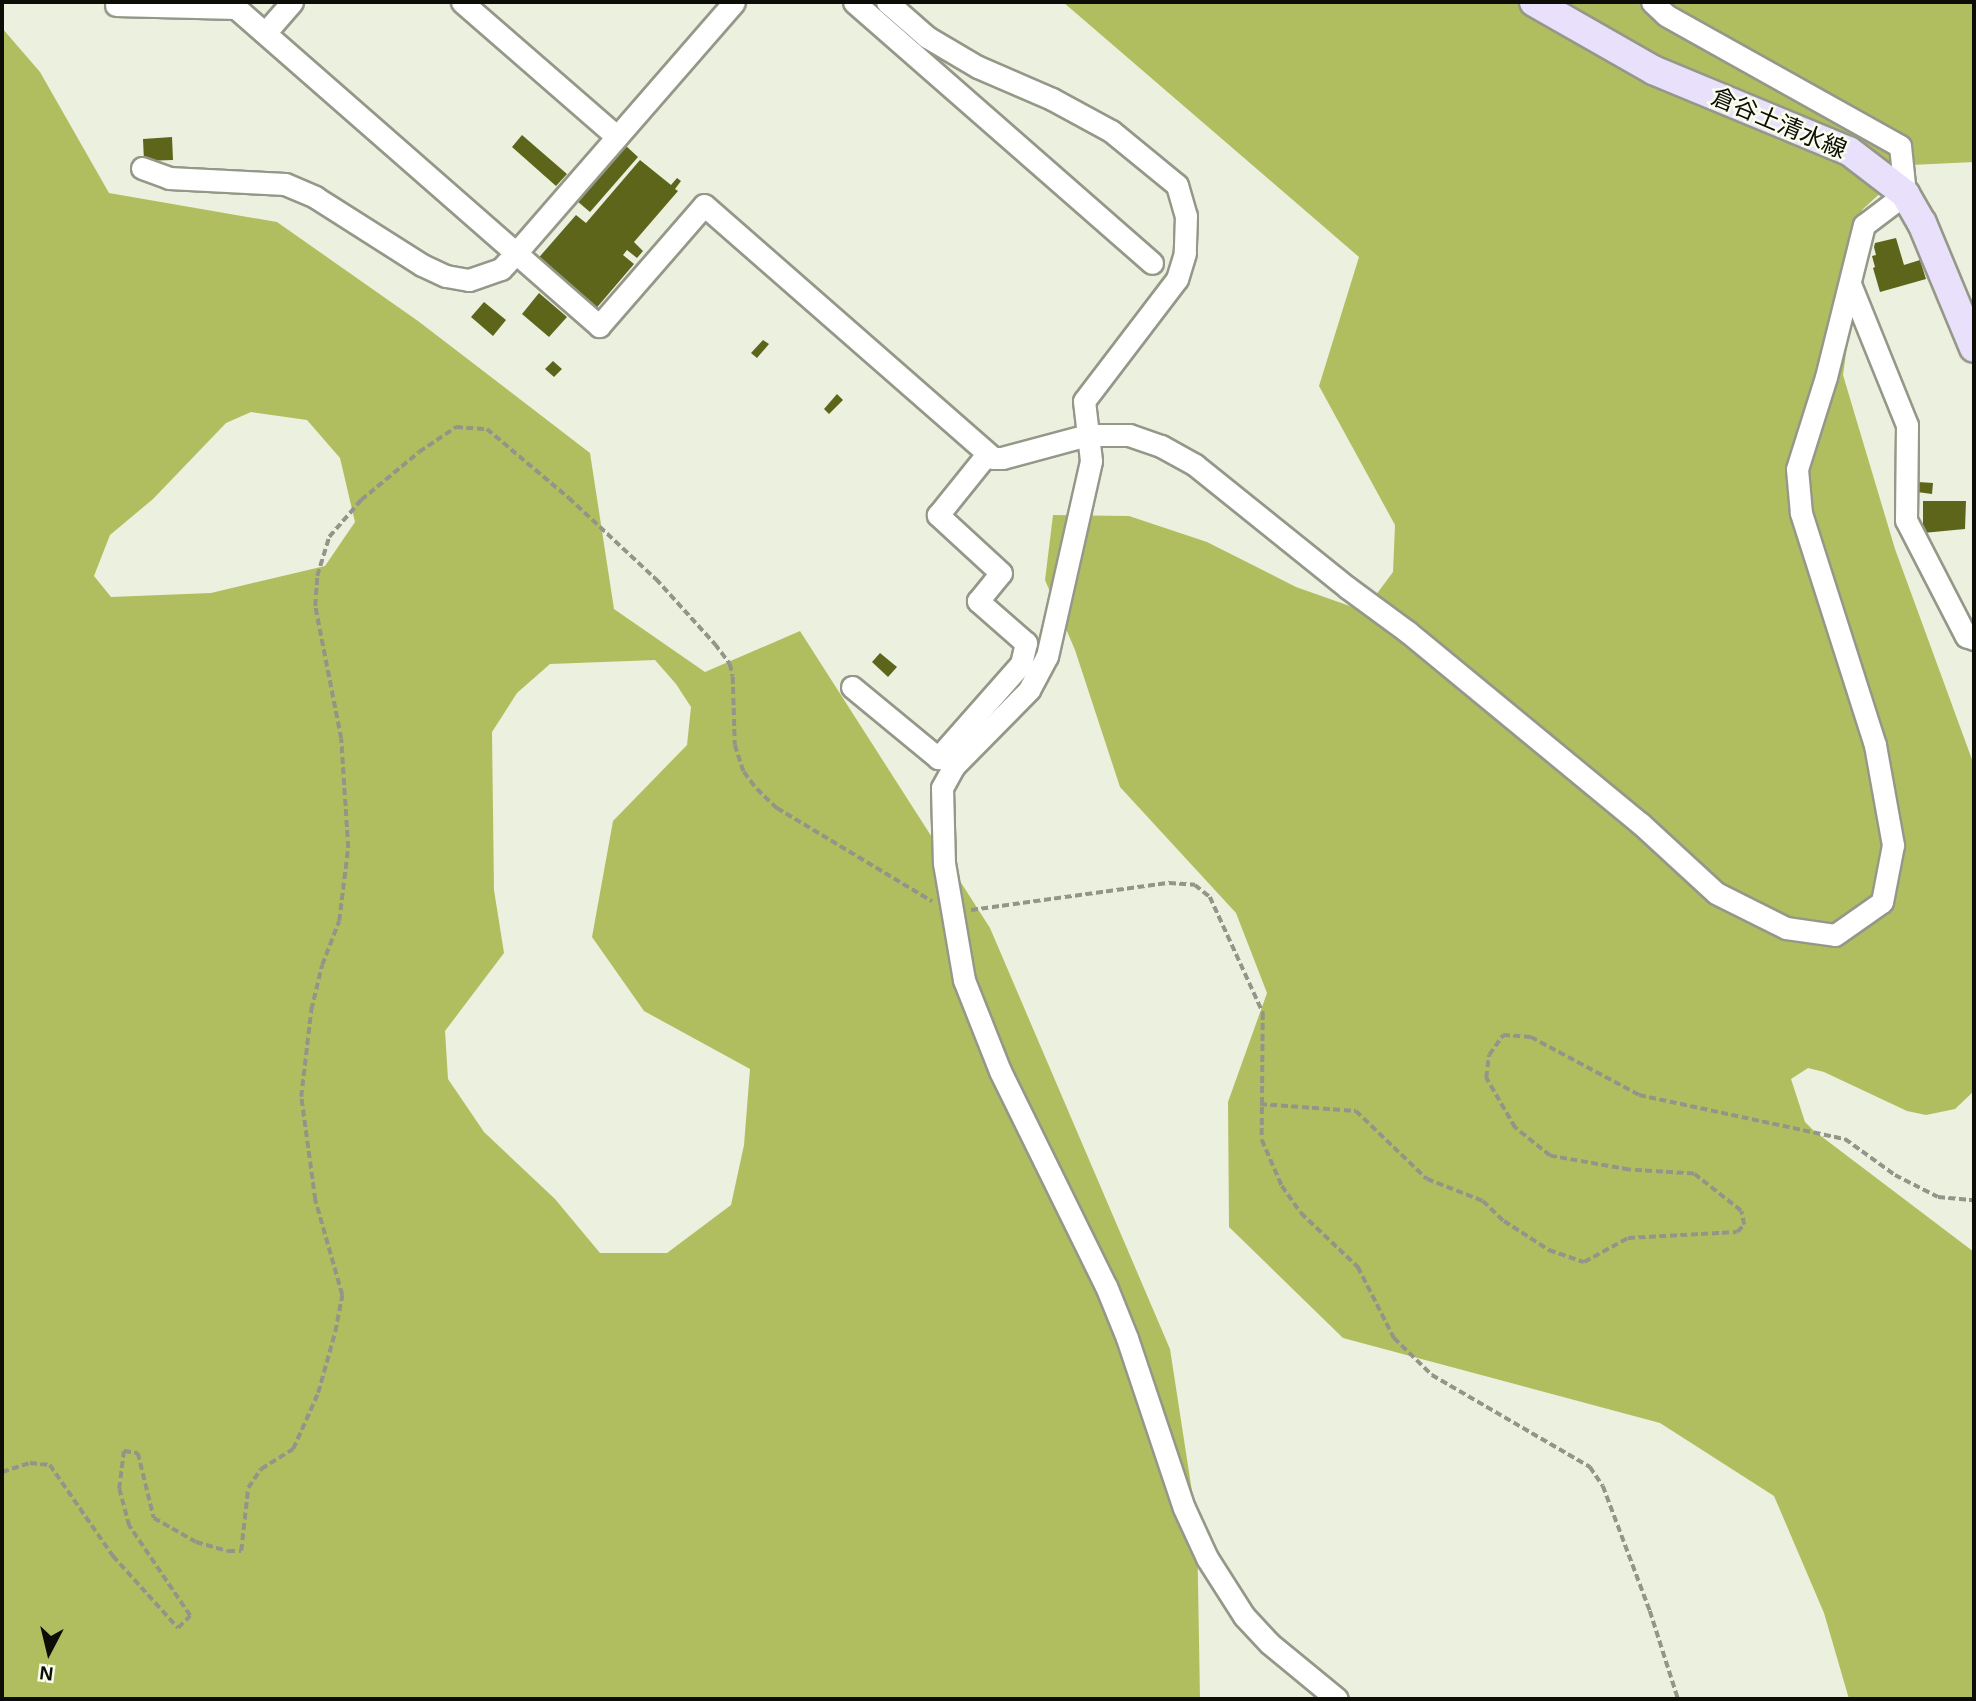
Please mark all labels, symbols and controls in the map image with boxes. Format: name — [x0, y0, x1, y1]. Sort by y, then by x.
street label: 倉谷土清水線 — [1707, 82, 1851, 164]
north arrow — [14, 1617, 84, 1687]
text: N — [38, 1662, 54, 1685]

